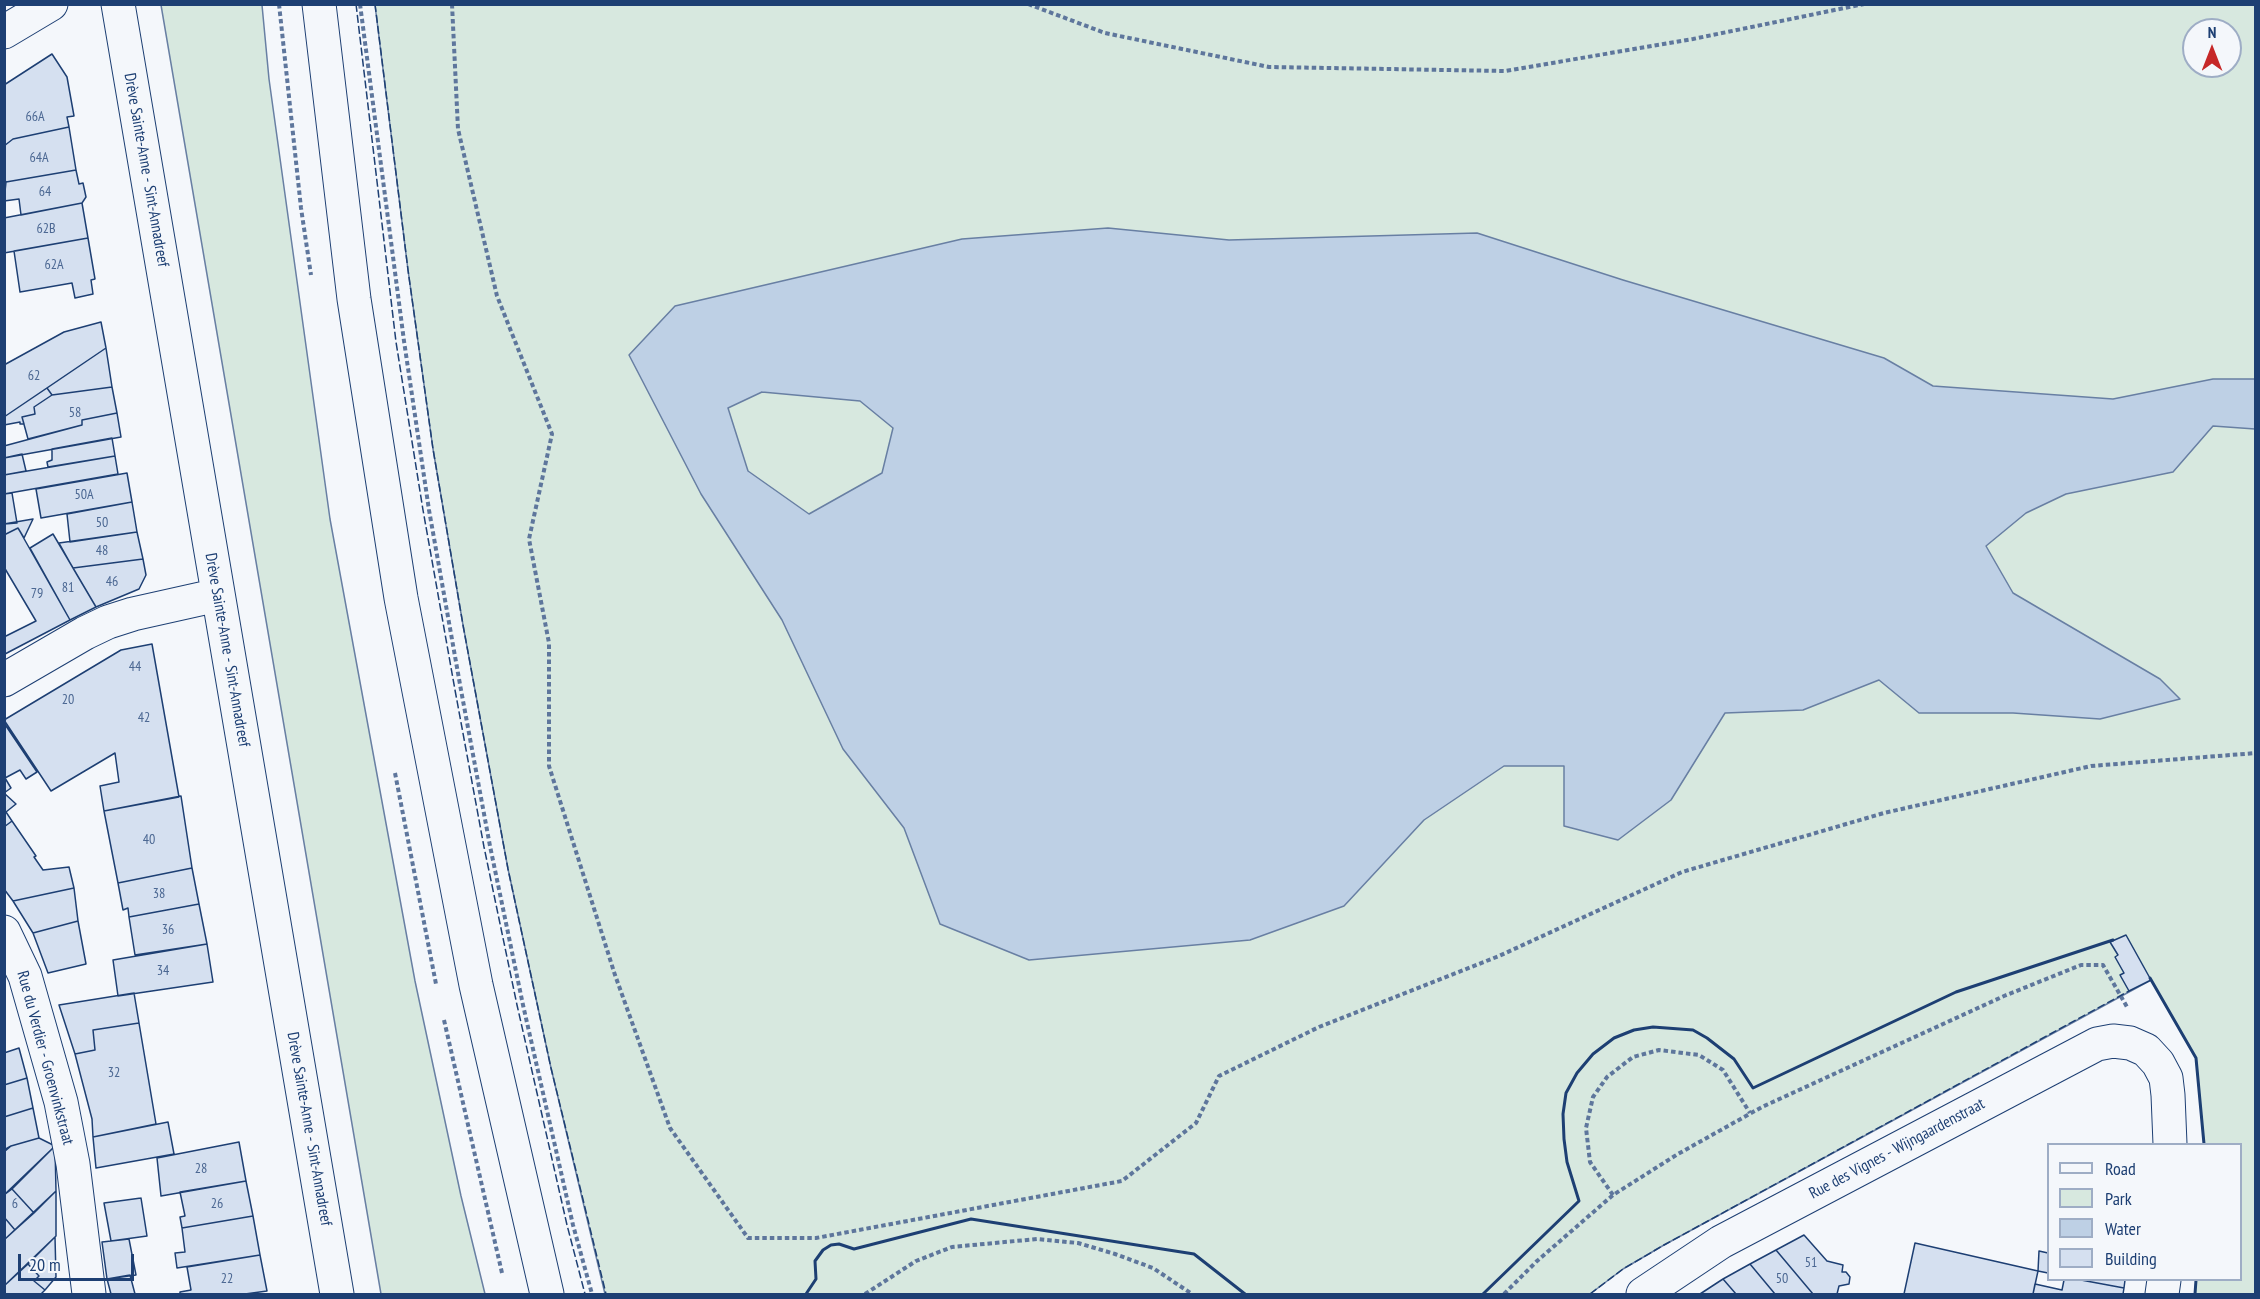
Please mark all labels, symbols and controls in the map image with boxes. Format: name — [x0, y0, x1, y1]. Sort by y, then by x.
north arrow — [2182, 18, 2242, 78]
text: N — [2208, 22, 2216, 42]
street label: Drève Sainte-Anne - Sint-Annadreef — [119, 72, 173, 268]
house number: 66A — [25, 109, 45, 125]
house number: 64A — [29, 150, 49, 166]
house number: 64 — [39, 184, 51, 200]
house number: 62B — [36, 221, 56, 237]
house number: 62A — [44, 257, 64, 273]
house number: 62 — [28, 368, 40, 384]
house number: 58 — [69, 405, 81, 421]
house number: 50A — [74, 487, 94, 503]
house number: 50 — [96, 515, 108, 531]
house number: 48 — [96, 543, 108, 559]
street label: Drève Sainte-Anne - Sint-Annadreef — [200, 552, 254, 748]
house number: 46 — [106, 574, 118, 590]
house number: 81 — [62, 580, 74, 596]
house number: 79 — [31, 586, 43, 602]
house number: 44 — [129, 659, 141, 675]
house number: 20 — [62, 692, 74, 708]
house number: 42 — [138, 710, 150, 726]
house number: 40 — [143, 832, 155, 848]
house number: 38 — [153, 886, 165, 902]
house number: 36 — [162, 922, 174, 938]
house number: 34 — [157, 963, 169, 979]
street label: Rue du Verdier - Groenvinkstraat — [13, 969, 77, 1147]
street label: Drève Sainte-Anne - Sint-Annadreef — [282, 1031, 336, 1227]
house number: 32 — [108, 1065, 120, 1081]
street label: Rue des Vignes - Wijngaardenstraat — [1806, 1095, 1988, 1203]
legend — [2047, 1143, 2242, 1281]
text: Road — [2105, 1157, 2136, 1180]
house number: 28 — [195, 1161, 207, 1177]
text: Park — [2105, 1187, 2132, 1210]
house number: 6 — [12, 1196, 18, 1212]
house number: 26 — [211, 1196, 223, 1212]
text: Water — [2105, 1217, 2141, 1240]
scale bar — [21, 1242, 136, 1280]
text: Building — [2105, 1247, 2157, 1270]
text: 20 m — [29, 1253, 61, 1276]
house number: 51 — [1805, 1255, 1817, 1271]
house number: 22 — [221, 1271, 233, 1287]
house number: 50 — [1776, 1271, 1788, 1287]

